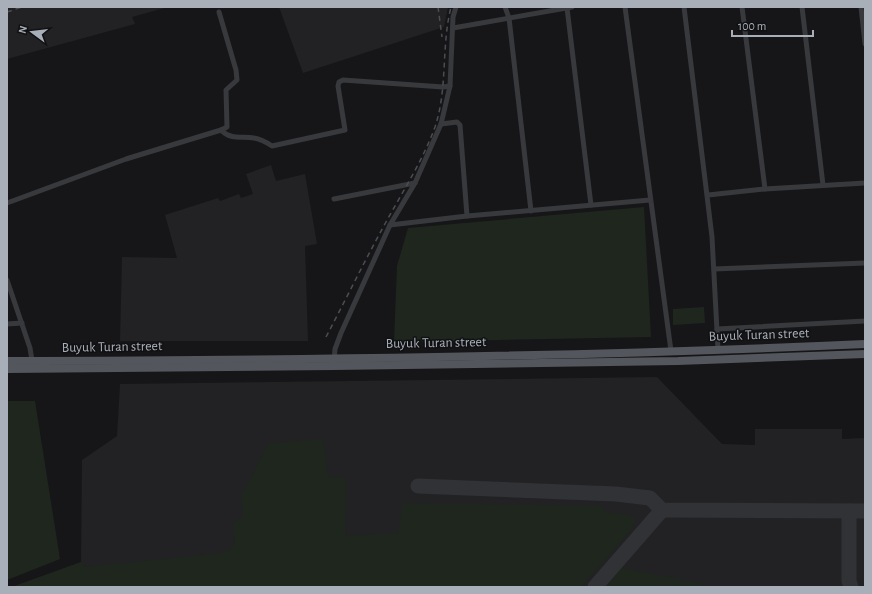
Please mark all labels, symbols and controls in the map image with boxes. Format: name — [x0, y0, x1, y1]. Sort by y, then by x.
north arrow — [12, 12, 52, 52]
scale bar — [732, 12, 813, 38]
text: 100 m — [738, 20, 766, 32]
text: N — [17, 24, 29, 35]
street label: Buyuk Turan street — [708, 326, 810, 344]
street label: Buyuk Turan street — [385, 335, 487, 351]
street label: Buyuk Turan street — [61, 339, 163, 355]

